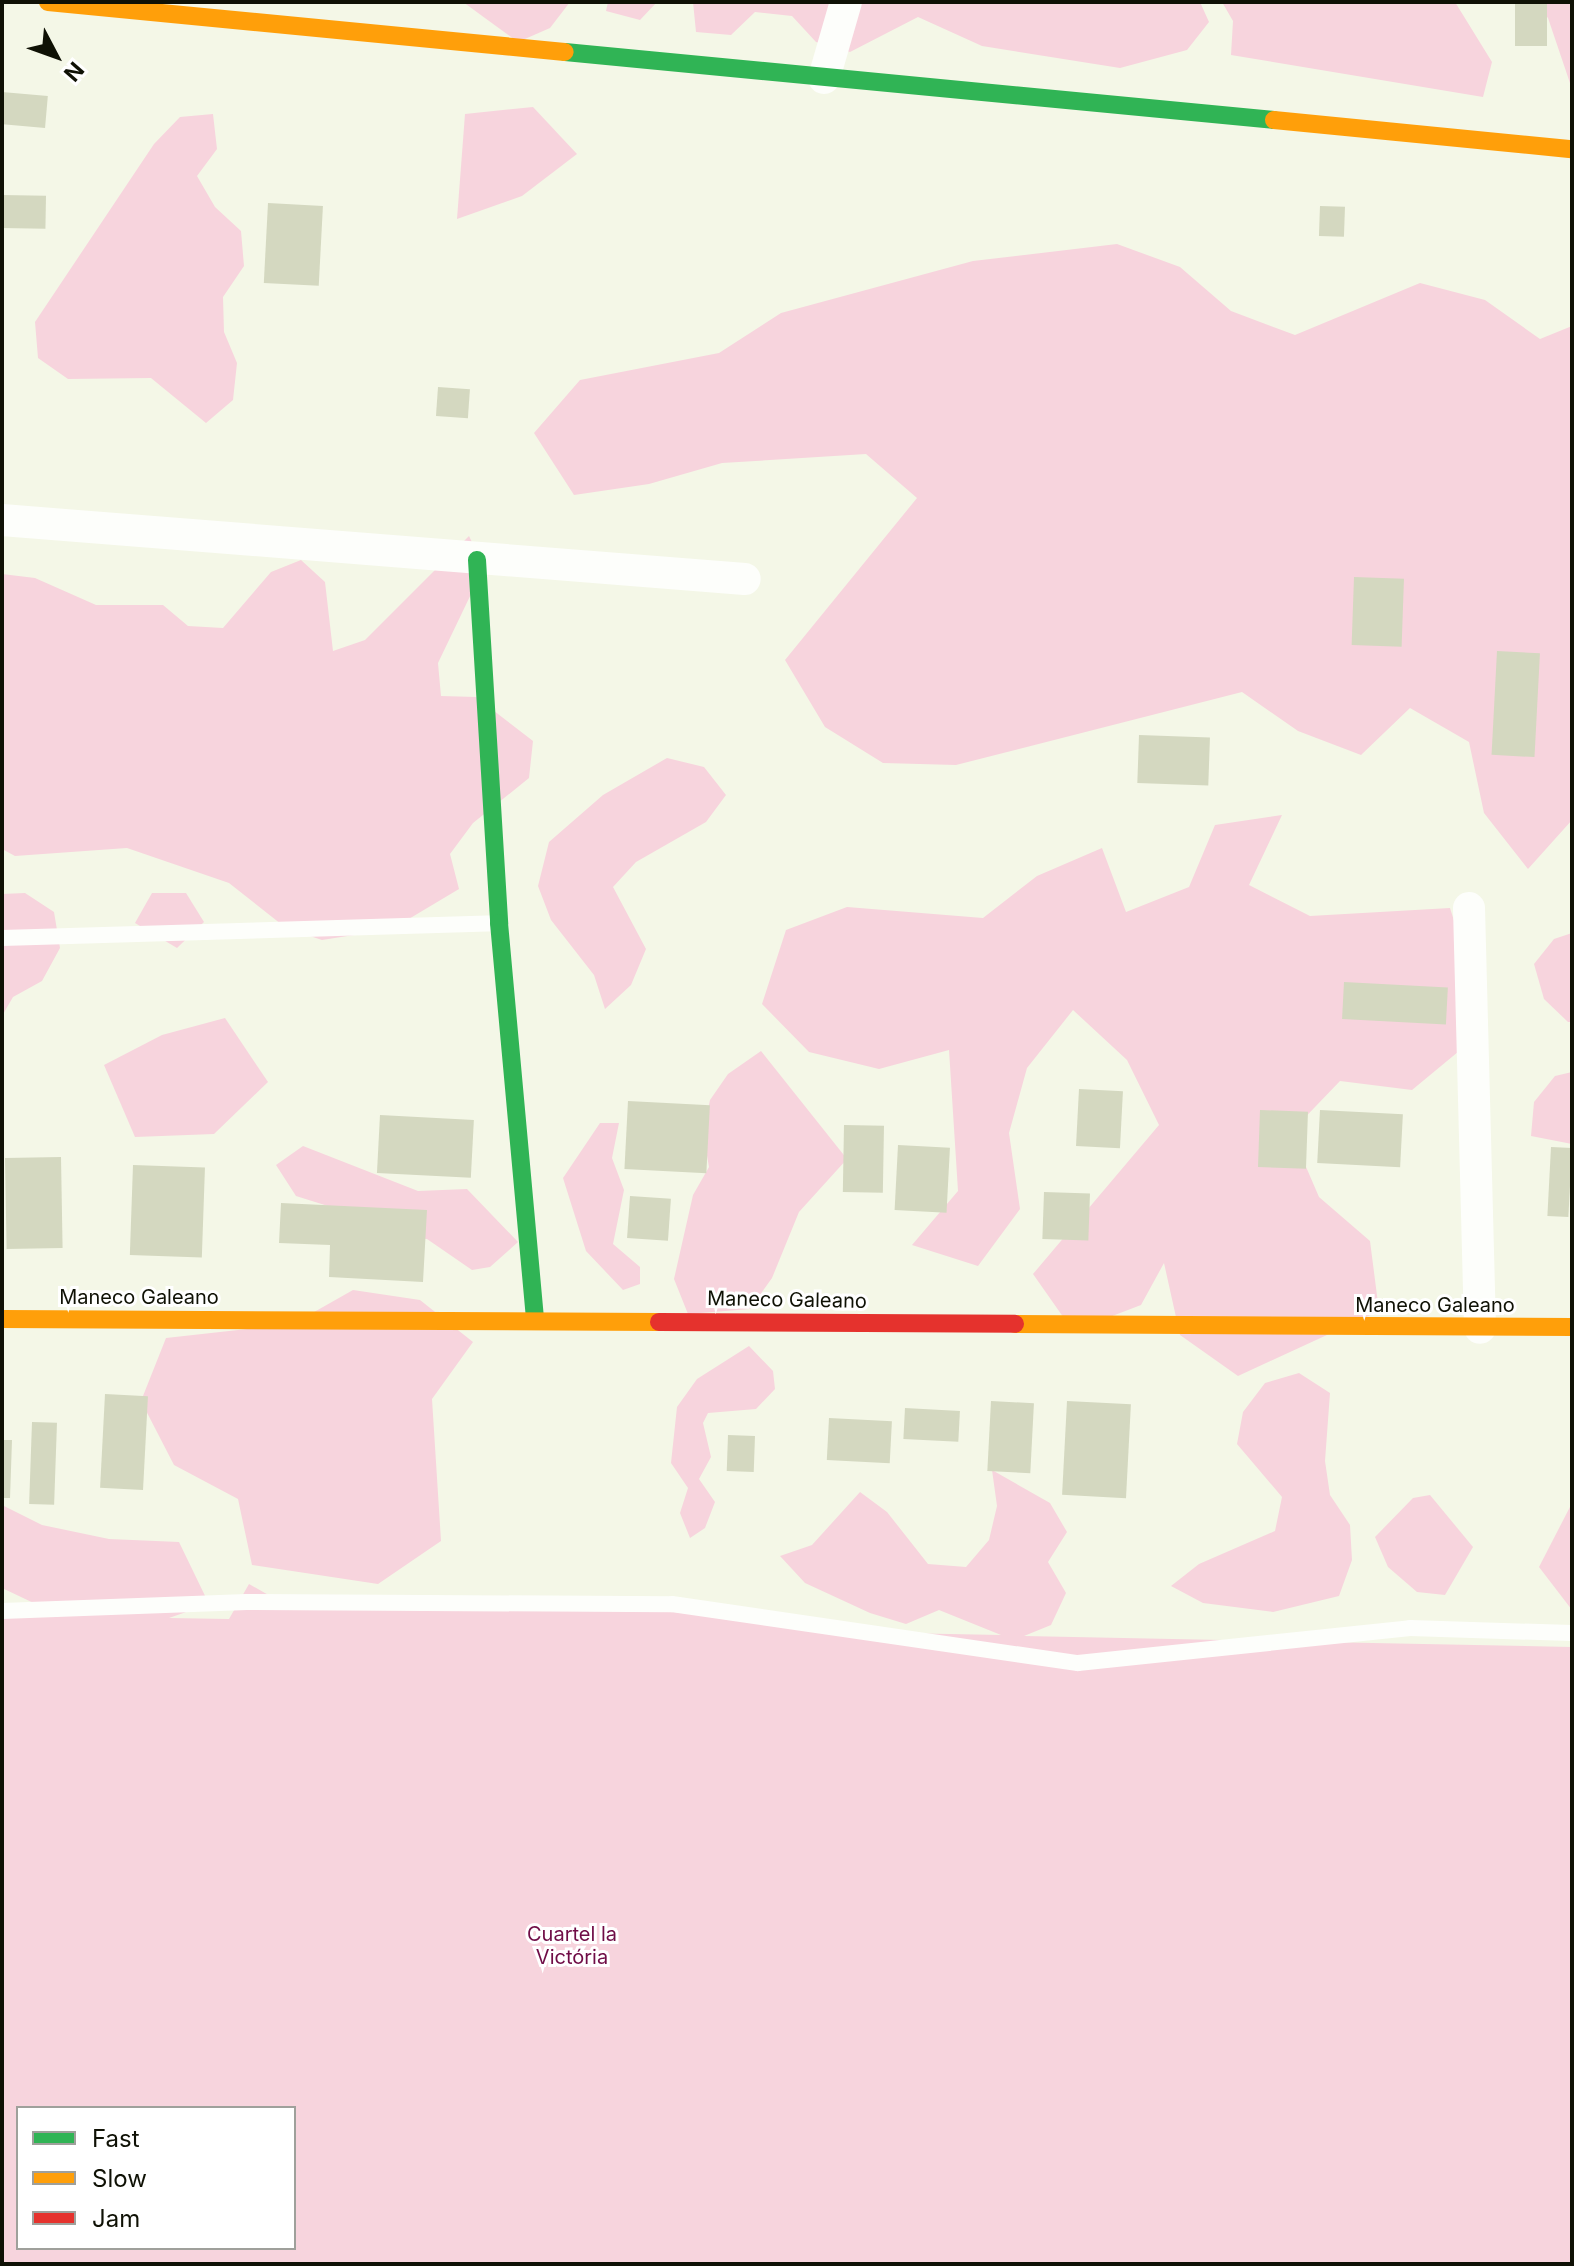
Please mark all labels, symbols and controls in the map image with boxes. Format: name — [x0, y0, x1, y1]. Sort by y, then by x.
north arrow — [16, 16, 96, 96]
text: N — [59, 57, 89, 87]
street label: Maneco Galeano — [59, 1285, 219, 1309]
street label: Maneco Galeano — [707, 1287, 867, 1313]
street label: Maneco Galeano — [1355, 1293, 1515, 1317]
park label: Cuartel la Victória — [527, 1922, 617, 1969]
legend — [16, 2106, 296, 2250]
text: Fast — [92, 2124, 140, 2153]
text: Slow — [92, 2164, 147, 2193]
text: Jam — [92, 2204, 140, 2233]

